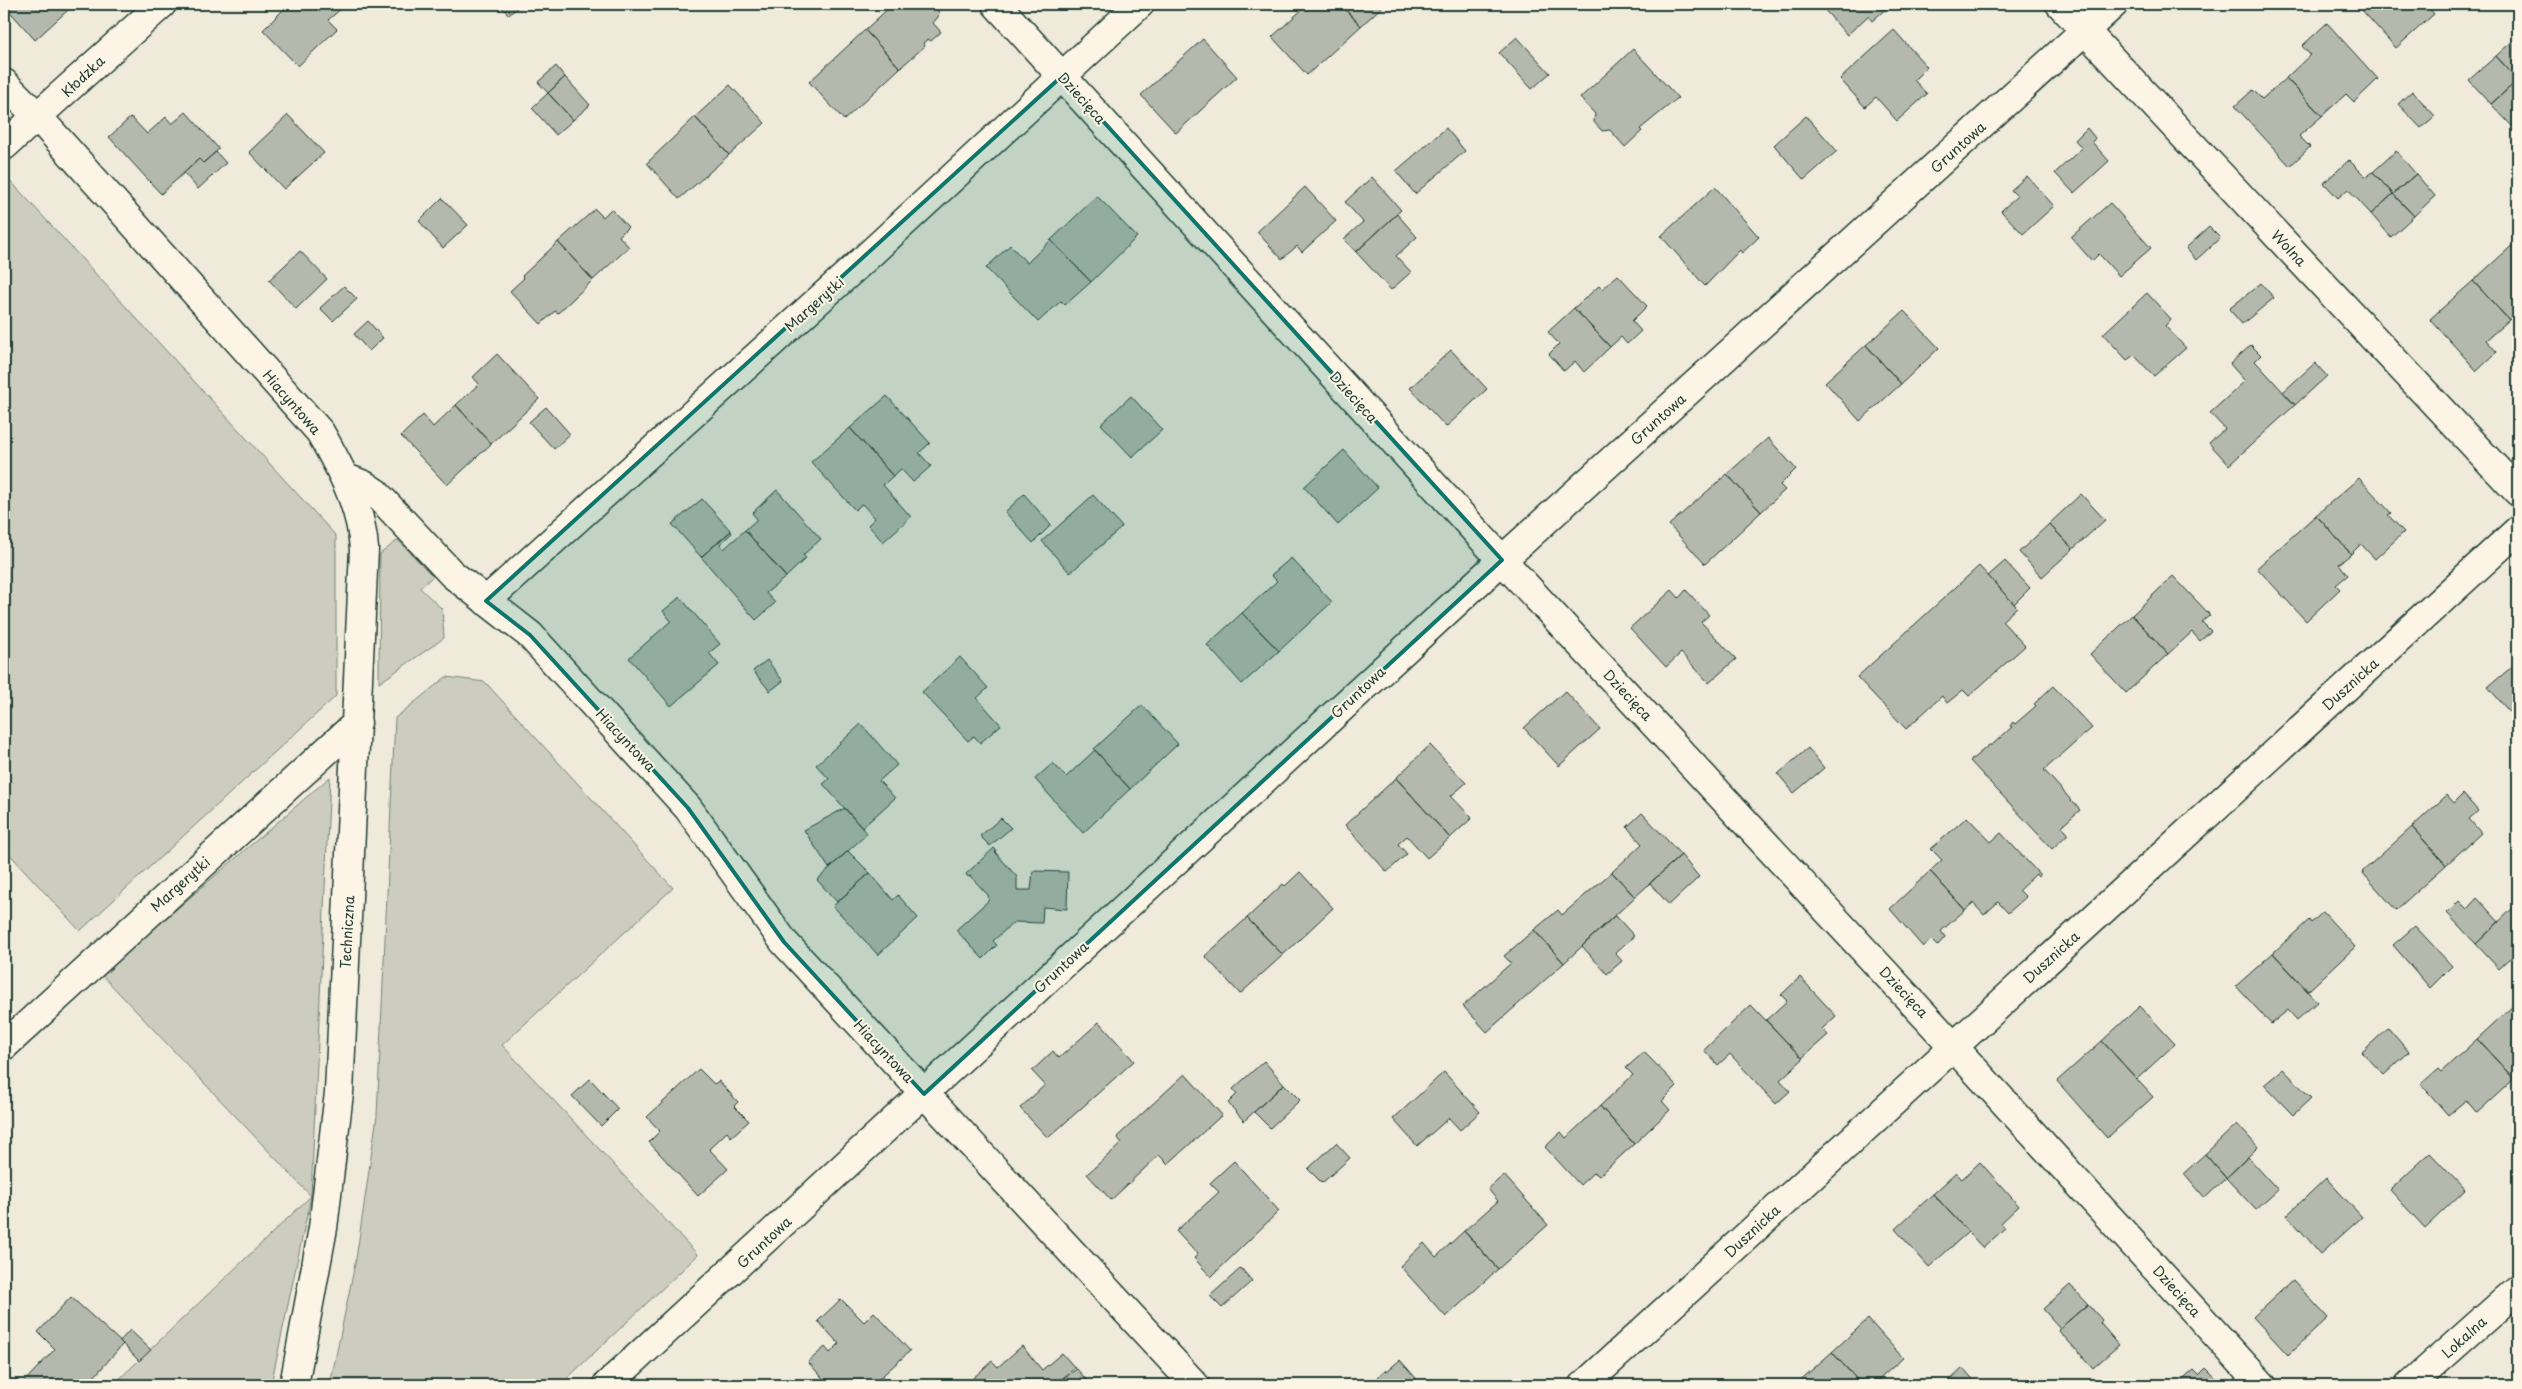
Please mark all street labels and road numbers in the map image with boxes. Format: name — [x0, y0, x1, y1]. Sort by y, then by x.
street label: Kłodzka — [57, 50, 110, 102]
street label: Dziecięca — [1053, 67, 1111, 129]
street label: Gruntowa — [1926, 116, 1991, 178]
street label: Wolna — [2267, 225, 2312, 271]
street label: Margerytki — [780, 271, 848, 336]
street label: Hiacyntowa — [258, 365, 326, 439]
street label: Dziecięca — [1325, 366, 1383, 428]
street label: Gruntowa — [1626, 388, 1691, 450]
street label: Dusznicka — [2317, 653, 2383, 715]
street label: Gruntowa — [1326, 661, 1390, 723]
street label: Dziecięca — [1599, 665, 1657, 726]
street label: Hiacyntowa — [591, 704, 661, 777]
street label: Margerytki — [146, 851, 214, 916]
street label: Techniczna — [335, 895, 359, 969]
street label: Dusznicka — [2018, 926, 2084, 988]
street label: Gruntowa — [1029, 936, 1093, 998]
street label: Dziecięca — [1875, 962, 1933, 1023]
street label: Hiacyntowa — [849, 1015, 919, 1088]
street label: Dusznicka — [1719, 1199, 1785, 1262]
street label: Gruntowa — [732, 1211, 796, 1273]
street label: Dziecięca — [2148, 1260, 2206, 1322]
street label: Lokalna — [2437, 1311, 2491, 1363]

